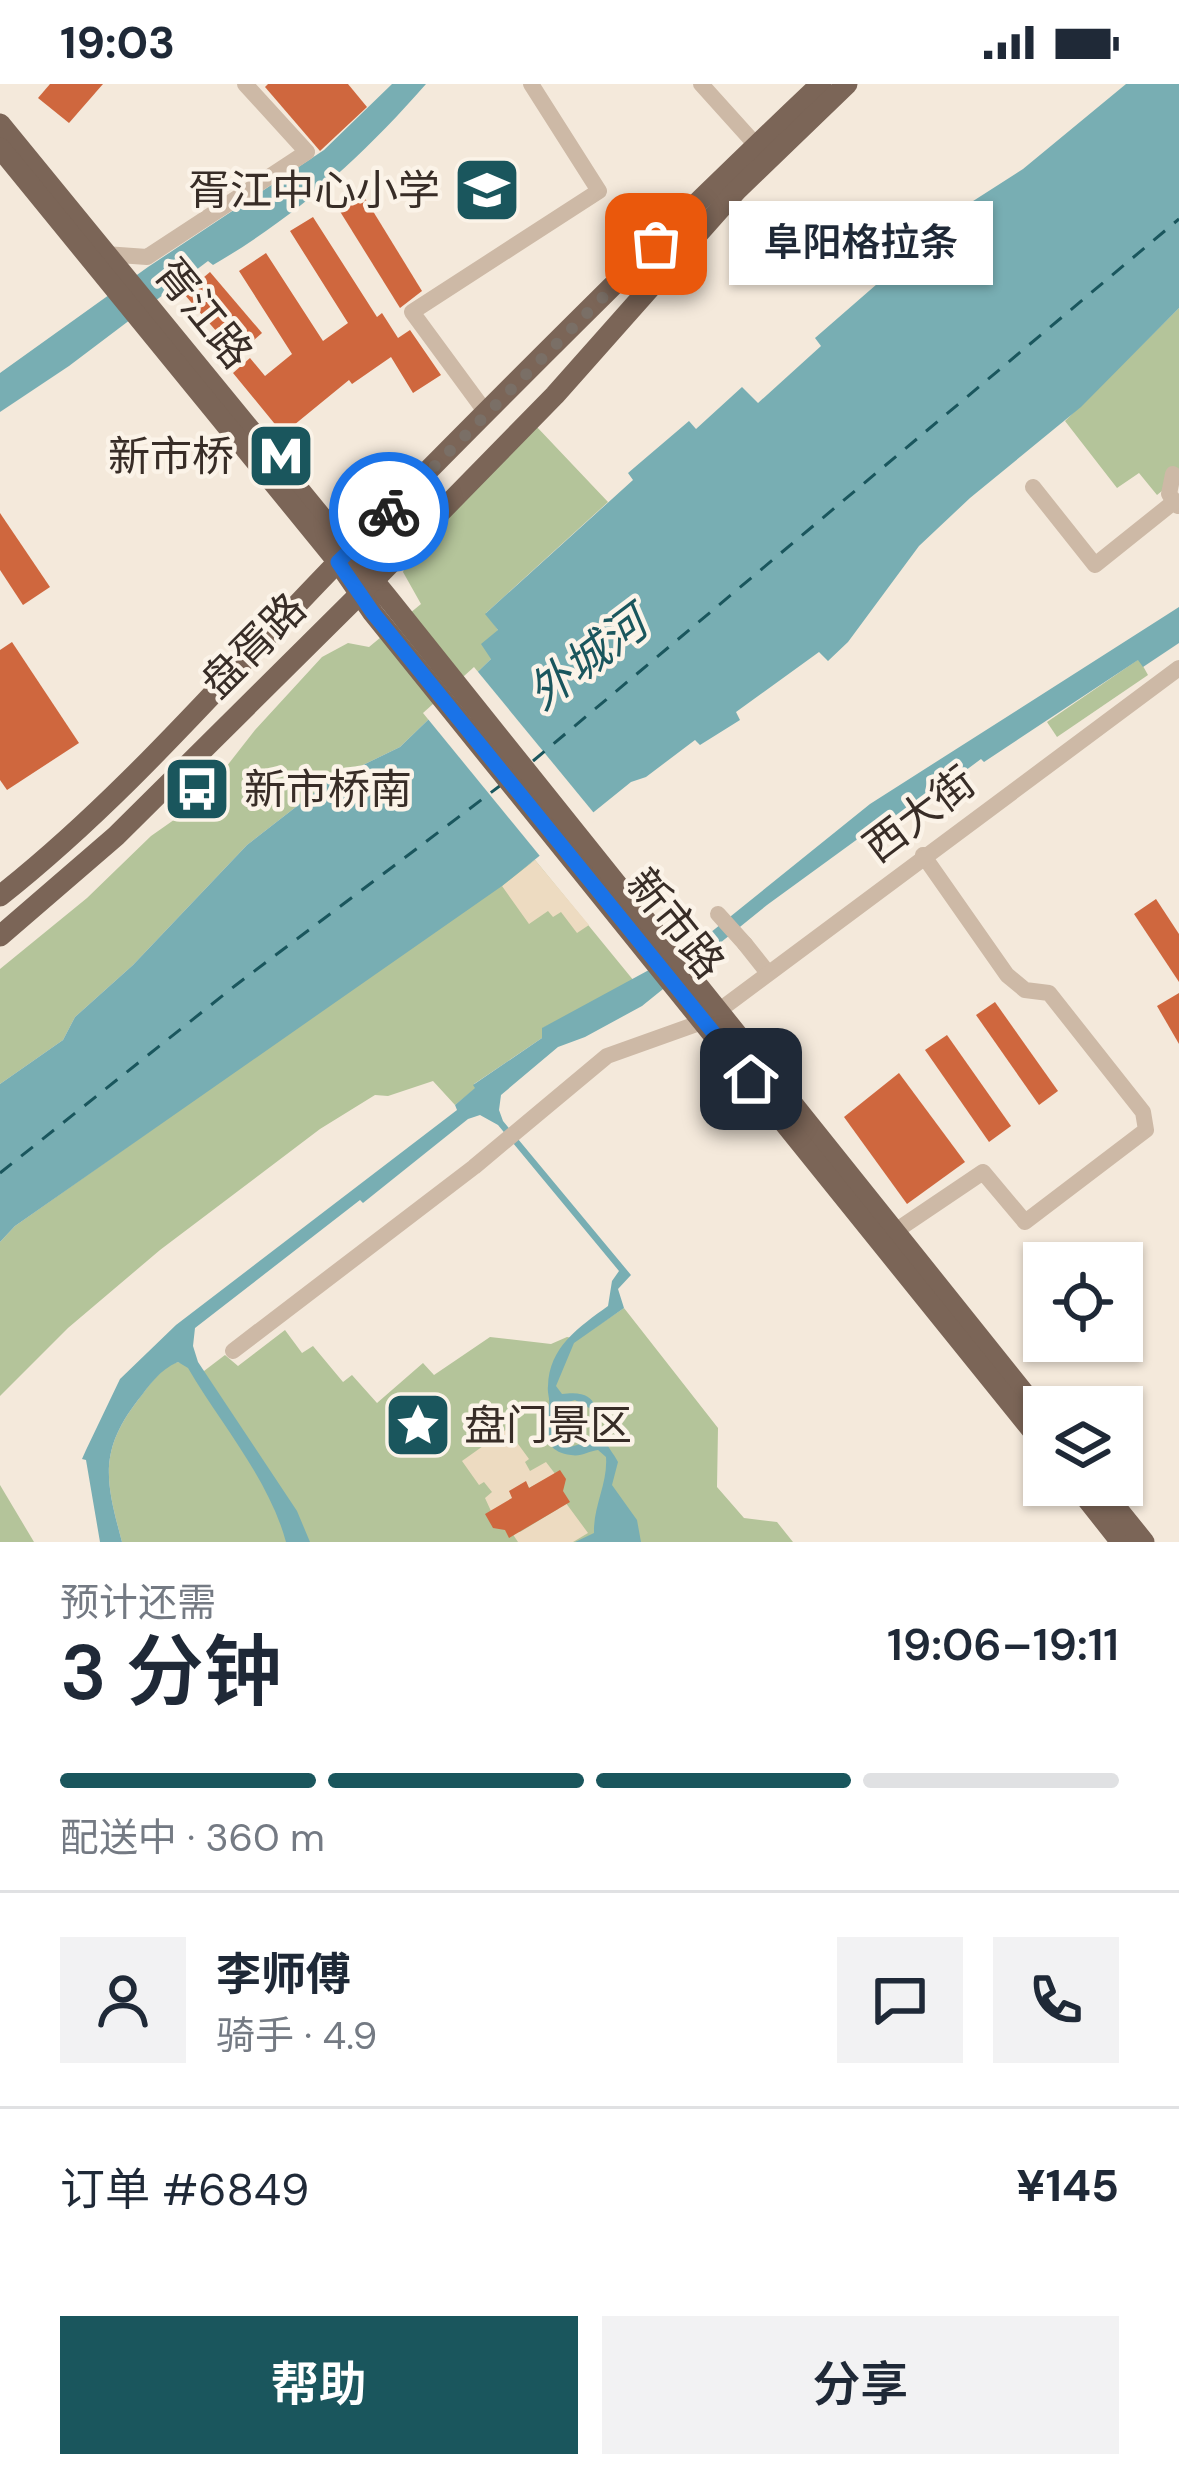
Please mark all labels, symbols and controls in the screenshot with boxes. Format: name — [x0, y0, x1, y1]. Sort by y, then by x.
text: 19:03 — [60, 13, 175, 72]
school or university icon: 胥江中心小学 — [452, 155, 522, 225]
place label: 胥江中心小学 — [188, 163, 440, 218]
pin — [605, 193, 707, 295]
callout: 阜阳格拉条 — [728, 202, 992, 286]
icon: bag — [623, 211, 689, 277]
text: 阜阳格拉条 — [763, 217, 959, 268]
street label: 胥江路 — [143, 247, 265, 380]
metro station icon: 新市桥 — [246, 421, 316, 491]
place label: 新市桥 — [108, 429, 234, 484]
courier — [329, 452, 449, 572]
icon: bike — [356, 479, 422, 545]
street label: 盘胥路 — [189, 581, 317, 709]
water label: 外城河 — [516, 589, 665, 723]
bus stop icon: 新市桥南 — [162, 754, 232, 824]
street label: 西大街 — [852, 755, 986, 874]
place label: 新市桥南 — [244, 762, 412, 817]
street label: 新市路 — [615, 857, 737, 990]
pin — [700, 1028, 802, 1130]
icon: home — [718, 1046, 784, 1112]
map controls — [1023, 1242, 1143, 1506]
button: locate — [1023, 1242, 1143, 1362]
button: layers — [1023, 1386, 1143, 1506]
place icon: 盘门景区 — [383, 1390, 453, 1460]
place label: 盘门景区 — [464, 1398, 632, 1453]
text: 预计还需 — [60, 1577, 216, 1628]
text: 19:06–19:11 — [887, 1615, 1119, 1674]
text: 3 分钟 — [60, 1622, 282, 1723]
text: 配送中 · 360 m — [60, 1812, 325, 1863]
button: person — [60, 1937, 186, 2063]
button: chat — [837, 1937, 963, 2063]
button: phone — [993, 1937, 1119, 2063]
text: 李师傅 — [216, 1945, 351, 2004]
text: 骑手 · 4.9 — [216, 2010, 377, 2061]
text: ¥145 — [1016, 2156, 1119, 2215]
text: 订单 #6849 — [60, 2160, 309, 2219]
button: 帮助 — [60, 2316, 578, 2454]
button: 分享 — [602, 2316, 1119, 2454]

